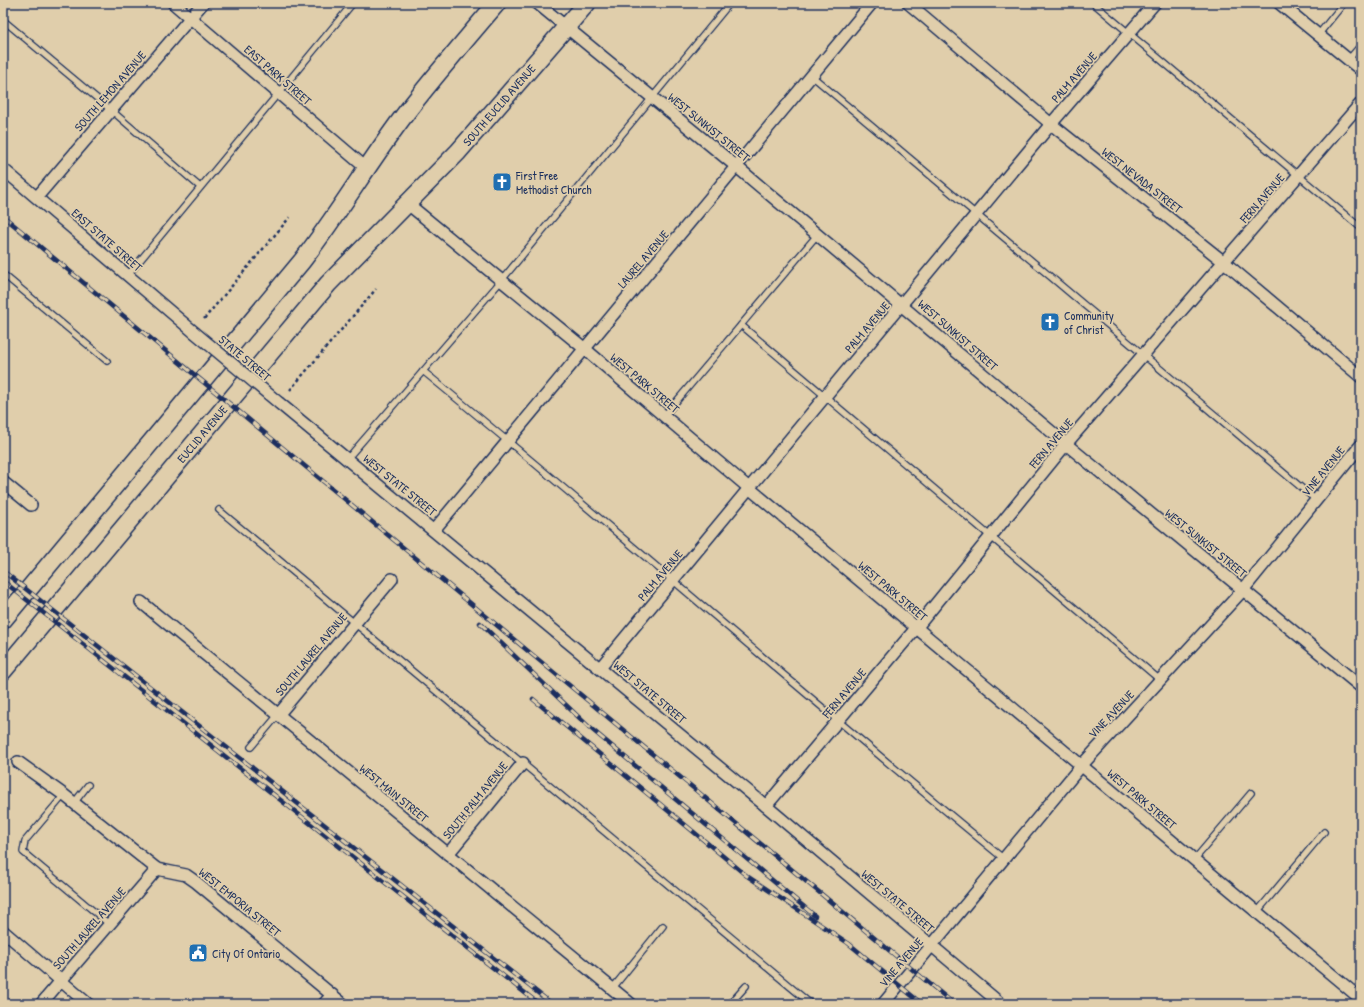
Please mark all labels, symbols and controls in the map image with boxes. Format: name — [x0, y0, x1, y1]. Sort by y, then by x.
street label: EAST PARK STREET — [241, 41, 316, 109]
street label: SOUTH LEMON AVENUE — [70, 47, 150, 135]
street label: PALM AVENUE — [1047, 47, 1101, 106]
street label: SOUTH EUCLID AVENUE — [459, 60, 540, 150]
street label: WEST SUNKIST STREET — [664, 89, 754, 166]
street label: WEST NEVADA STREET — [1098, 143, 1186, 217]
place label: First Free Methodist Church — [515, 167, 592, 198]
street label: FERN AVENUE — [1235, 169, 1289, 227]
church icon: First Free Methodist Church — [491, 171, 513, 193]
street label: EAST STATE STREET — [68, 205, 146, 276]
street label: LAUREL AVENUE — [614, 226, 673, 292]
street label: WEST SUNKIST STREET — [914, 296, 1002, 375]
street label: PALM AVENUE — [841, 297, 894, 356]
place label: Community of Christ — [1064, 307, 1114, 338]
church icon: Community of Christ — [1039, 311, 1061, 333]
street label: STATE STREET — [215, 331, 275, 385]
street label: WEST PARK STREET — [607, 349, 683, 417]
street label: EUCLID AVENUE — [173, 401, 232, 466]
street label: FERN AVENUE — [1024, 414, 1077, 472]
street label: VINE AVENUE — [1297, 442, 1349, 500]
street label: WEST STATE STREET — [360, 450, 441, 520]
street label: WEST SUNKIST STREET — [1161, 505, 1251, 582]
street label: PALM AVENUE — [634, 545, 687, 604]
street label: WEST PARK STREET — [855, 557, 931, 625]
street label: SOUTH LAUREL AVENUE — [271, 608, 351, 699]
street label: WEST STATE STREET — [610, 657, 690, 728]
street label: FERN AVENUE — [817, 664, 870, 722]
street label: VINE AVENUE — [1084, 686, 1138, 742]
street label: SOUTH PALM AVENUE — [439, 757, 512, 842]
street label: WEST MAIN STREET — [356, 760, 432, 826]
street label: WEST PARK STREET — [1104, 765, 1180, 833]
street label: WEST EMPORIA STREET — [195, 864, 285, 941]
street label: WEST STATE STREET — [858, 866, 938, 937]
street label: SOUTH LAUREL AVENUE — [49, 883, 130, 973]
street label: VINE AVENUE — [875, 933, 927, 991]
public building icon: City Of Ontario — [187, 942, 209, 964]
place label: City Of Ontario — [212, 945, 280, 962]

